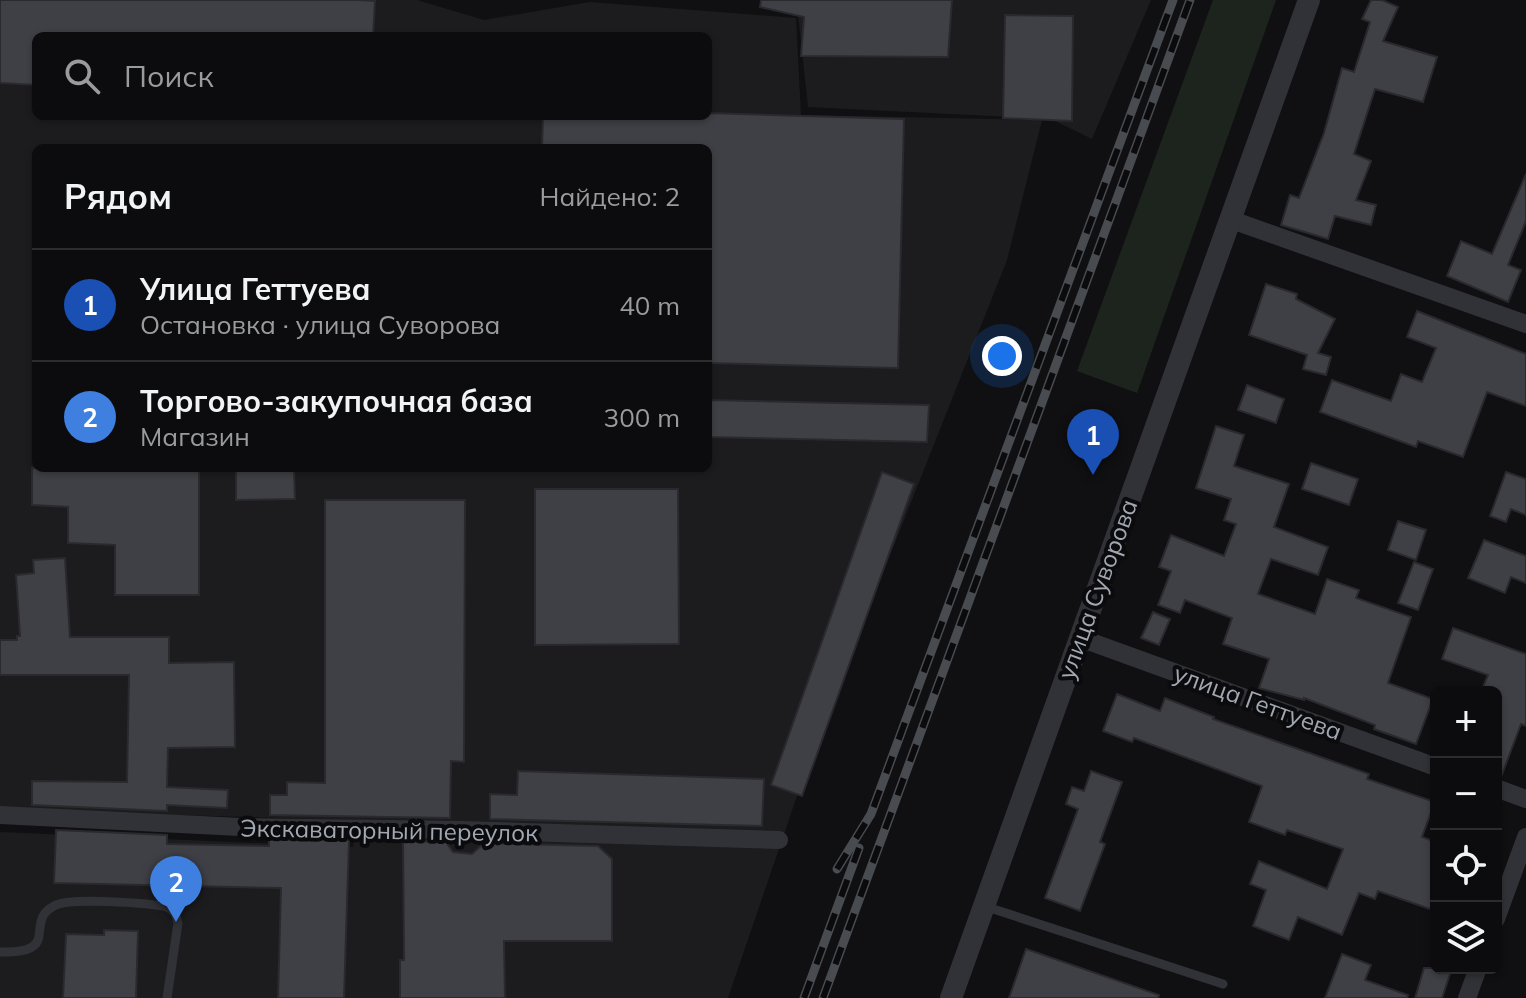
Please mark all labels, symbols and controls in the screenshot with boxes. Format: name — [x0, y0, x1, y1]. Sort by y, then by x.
search box — [32, 32, 712, 120]
icon: search — [60, 54, 104, 98]
text: Поиск — [124, 57, 214, 95]
text: Рядом — [64, 175, 172, 218]
text: Найдено: 2 — [540, 180, 680, 213]
text: Улица Геттуева — [140, 270, 371, 308]
text: 1 — [82, 289, 98, 322]
text: 40 m — [619, 289, 680, 322]
text: Остановка · улица Суворова — [140, 308, 500, 341]
your location — [982, 336, 1022, 376]
text: Торгово-закупочная база — [140, 382, 533, 420]
text: 2 — [82, 401, 98, 434]
text: 300 m — [604, 401, 680, 434]
pin: 1 — [1067, 409, 1119, 475]
text: Магазин — [140, 420, 250, 453]
street label: улица Суворова — [1051, 495, 1143, 683]
street label: улица Геттуева — [1170, 658, 1346, 746]
map controls — [1430, 686, 1502, 974]
button: + — [1430, 686, 1502, 758]
button: − — [1430, 758, 1502, 830]
street label: Экскаваторный переулок — [240, 812, 538, 848]
button: locate — [1430, 830, 1502, 902]
pin: 2 — [150, 856, 202, 922]
button: layers — [1430, 902, 1502, 974]

